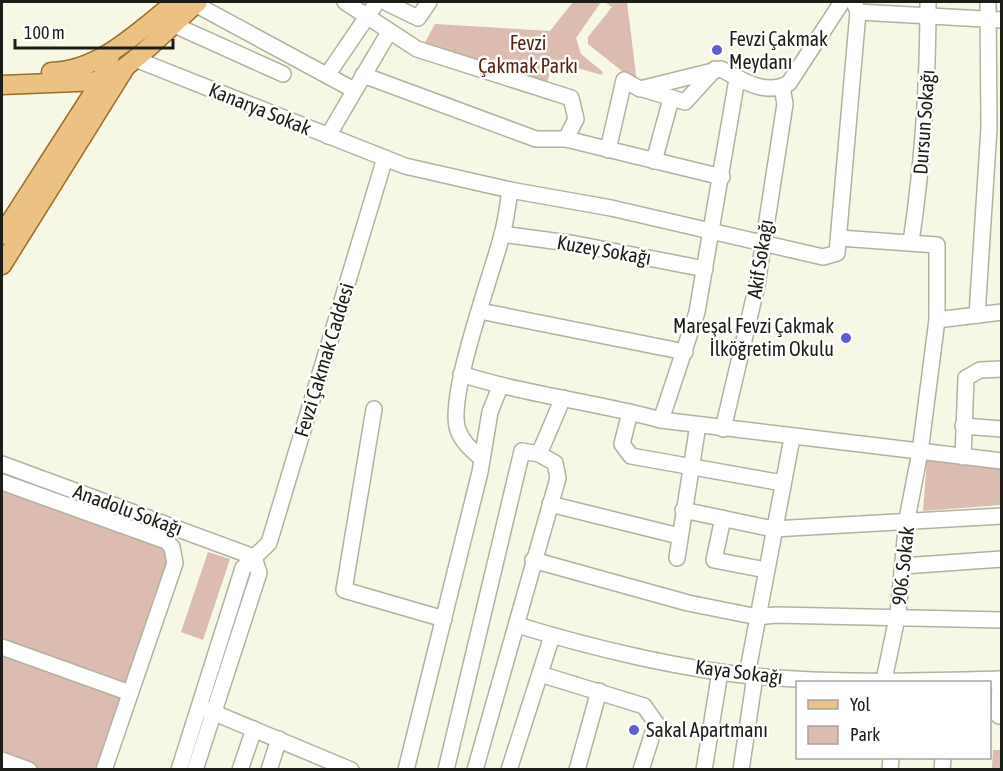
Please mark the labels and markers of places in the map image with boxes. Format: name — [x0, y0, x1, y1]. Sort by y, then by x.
place label: Fevzi Çakmak Meydanı — [729, 27, 828, 73]
marker: Fevzi Çakmak Meydanı — [710, 43, 724, 57]
place label: Mareşal Fevzi Çakmak İlköğretim Okulu — [673, 314, 834, 360]
marker: Mareşal Fevzi Çakmak İlköğretim Okulu — [839, 331, 853, 345]
place label: Sakal Apartmanı — [646, 718, 768, 741]
marker: Sakal Apartmanı — [627, 723, 641, 737]

